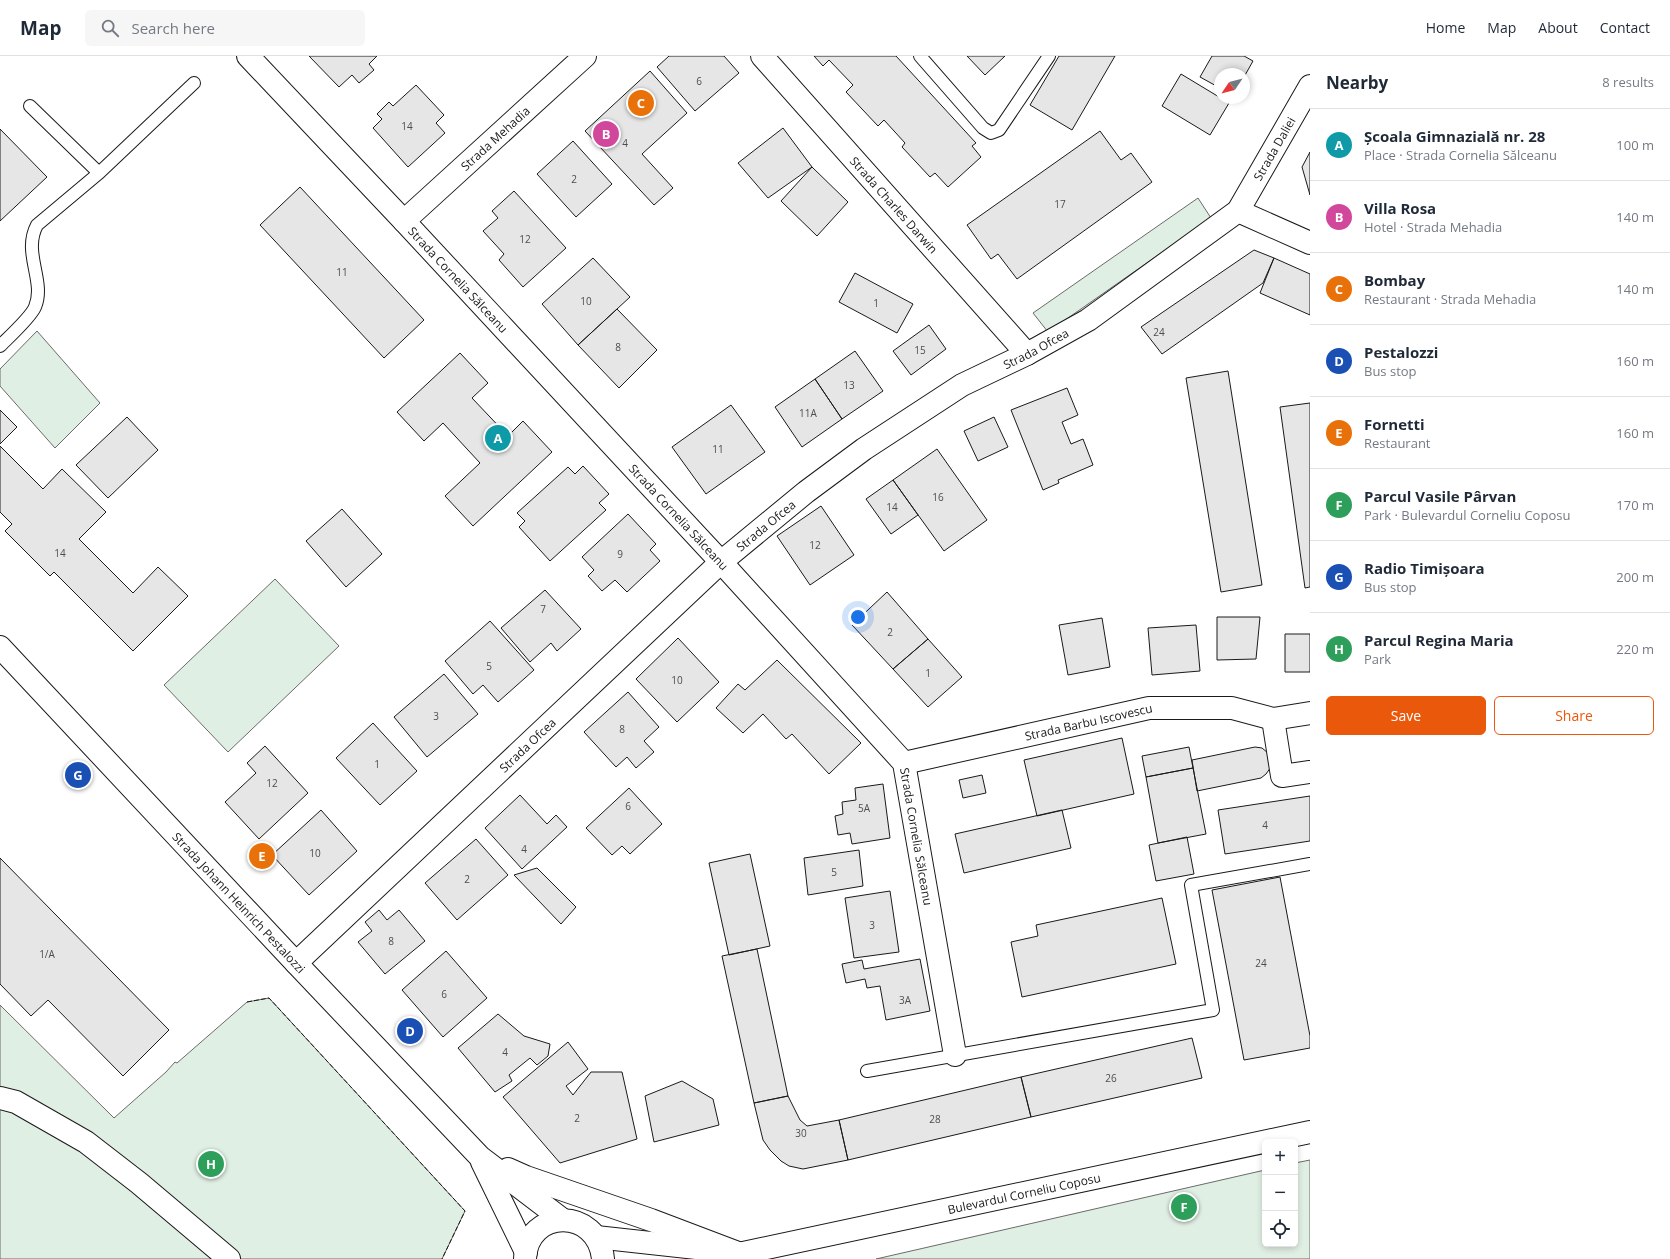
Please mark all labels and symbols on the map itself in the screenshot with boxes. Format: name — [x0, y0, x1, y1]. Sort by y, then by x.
north arrow — [1214, 68, 1250, 104]
house number: 6 — [696, 74, 702, 88]
pin: C — [628, 88, 654, 118]
street label: Strada Mehadia — [457, 102, 533, 174]
street label: Strada Daliei — [1249, 114, 1299, 183]
house number: 14 — [401, 119, 413, 133]
pin: B — [593, 119, 619, 149]
house number: 4 — [622, 136, 628, 150]
street label: Strada Charles Darwin — [846, 152, 942, 257]
house number: 2 — [571, 172, 577, 186]
house number: 17 — [1054, 197, 1066, 211]
street label: Strada Cornelia Sălceanu — [405, 223, 512, 336]
house number: 12 — [519, 232, 531, 246]
house number: 11 — [336, 265, 348, 279]
house number: 10 — [580, 294, 592, 308]
house number: 1 — [873, 296, 879, 310]
street label: Strada Ofcea — [1000, 324, 1072, 373]
house number: 24 — [1153, 325, 1165, 339]
house number: 8 — [615, 340, 621, 354]
house number: 15 — [914, 343, 926, 357]
house number: 13 — [843, 378, 855, 392]
house number: 11A — [799, 406, 818, 420]
pin: A — [485, 423, 511, 453]
house number: 11 — [712, 442, 724, 456]
street label: Strada Cornelia Sălceanu — [625, 460, 733, 574]
house number: 16 — [932, 490, 944, 504]
street label: Strada Ofcea — [732, 496, 799, 555]
house number: 14 — [886, 500, 898, 514]
house number: 12 — [809, 538, 821, 552]
house number: 14 — [54, 546, 66, 560]
house number: 9 — [617, 547, 623, 561]
house number: 7 — [540, 602, 546, 616]
your location — [848, 607, 868, 627]
house number: 2 — [887, 625, 893, 639]
house number: 5 — [486, 659, 492, 673]
house number: 1 — [925, 666, 931, 680]
house number: 10 — [671, 673, 683, 687]
street label: Strada Barbu Iscovescu — [1023, 699, 1154, 744]
house number: 3 — [433, 709, 439, 723]
street label: Strada Ofcea — [495, 714, 559, 776]
house number: 8 — [619, 722, 625, 736]
house number: 1 — [374, 757, 380, 771]
pin: G — [65, 760, 91, 790]
street label: Strada Cornelia Sălceanu — [896, 766, 937, 907]
house number: 12 — [266, 776, 278, 790]
house number: 6 — [625, 799, 631, 813]
house number: 5A — [858, 801, 871, 815]
house number: 4 — [1262, 818, 1268, 832]
street label: Strada Johann Heinrich Pestalozzi — [169, 828, 309, 977]
pin: E — [249, 841, 275, 871]
house number: 4 — [521, 842, 527, 856]
house number: 10 — [309, 846, 321, 860]
house number: 5 — [831, 865, 837, 879]
house number: 2 — [464, 872, 470, 886]
house number: 3 — [869, 918, 875, 932]
house number: 8 — [388, 934, 394, 948]
house number: 1/A — [39, 947, 56, 961]
house number: 24 — [1255, 956, 1267, 970]
house number: 6 — [441, 987, 447, 1001]
house number: 3A — [899, 993, 912, 1007]
pin: D — [397, 1016, 423, 1046]
house number: 4 — [502, 1045, 508, 1059]
house number: 26 — [1105, 1071, 1117, 1085]
house number: 2 — [574, 1111, 580, 1125]
house number: 28 — [929, 1112, 941, 1126]
house number: 30 — [795, 1126, 807, 1140]
pin: H — [198, 1149, 224, 1179]
street label: Bulevardul Corneliu Coposu — [946, 1168, 1102, 1218]
pin: F — [1171, 1192, 1197, 1222]

